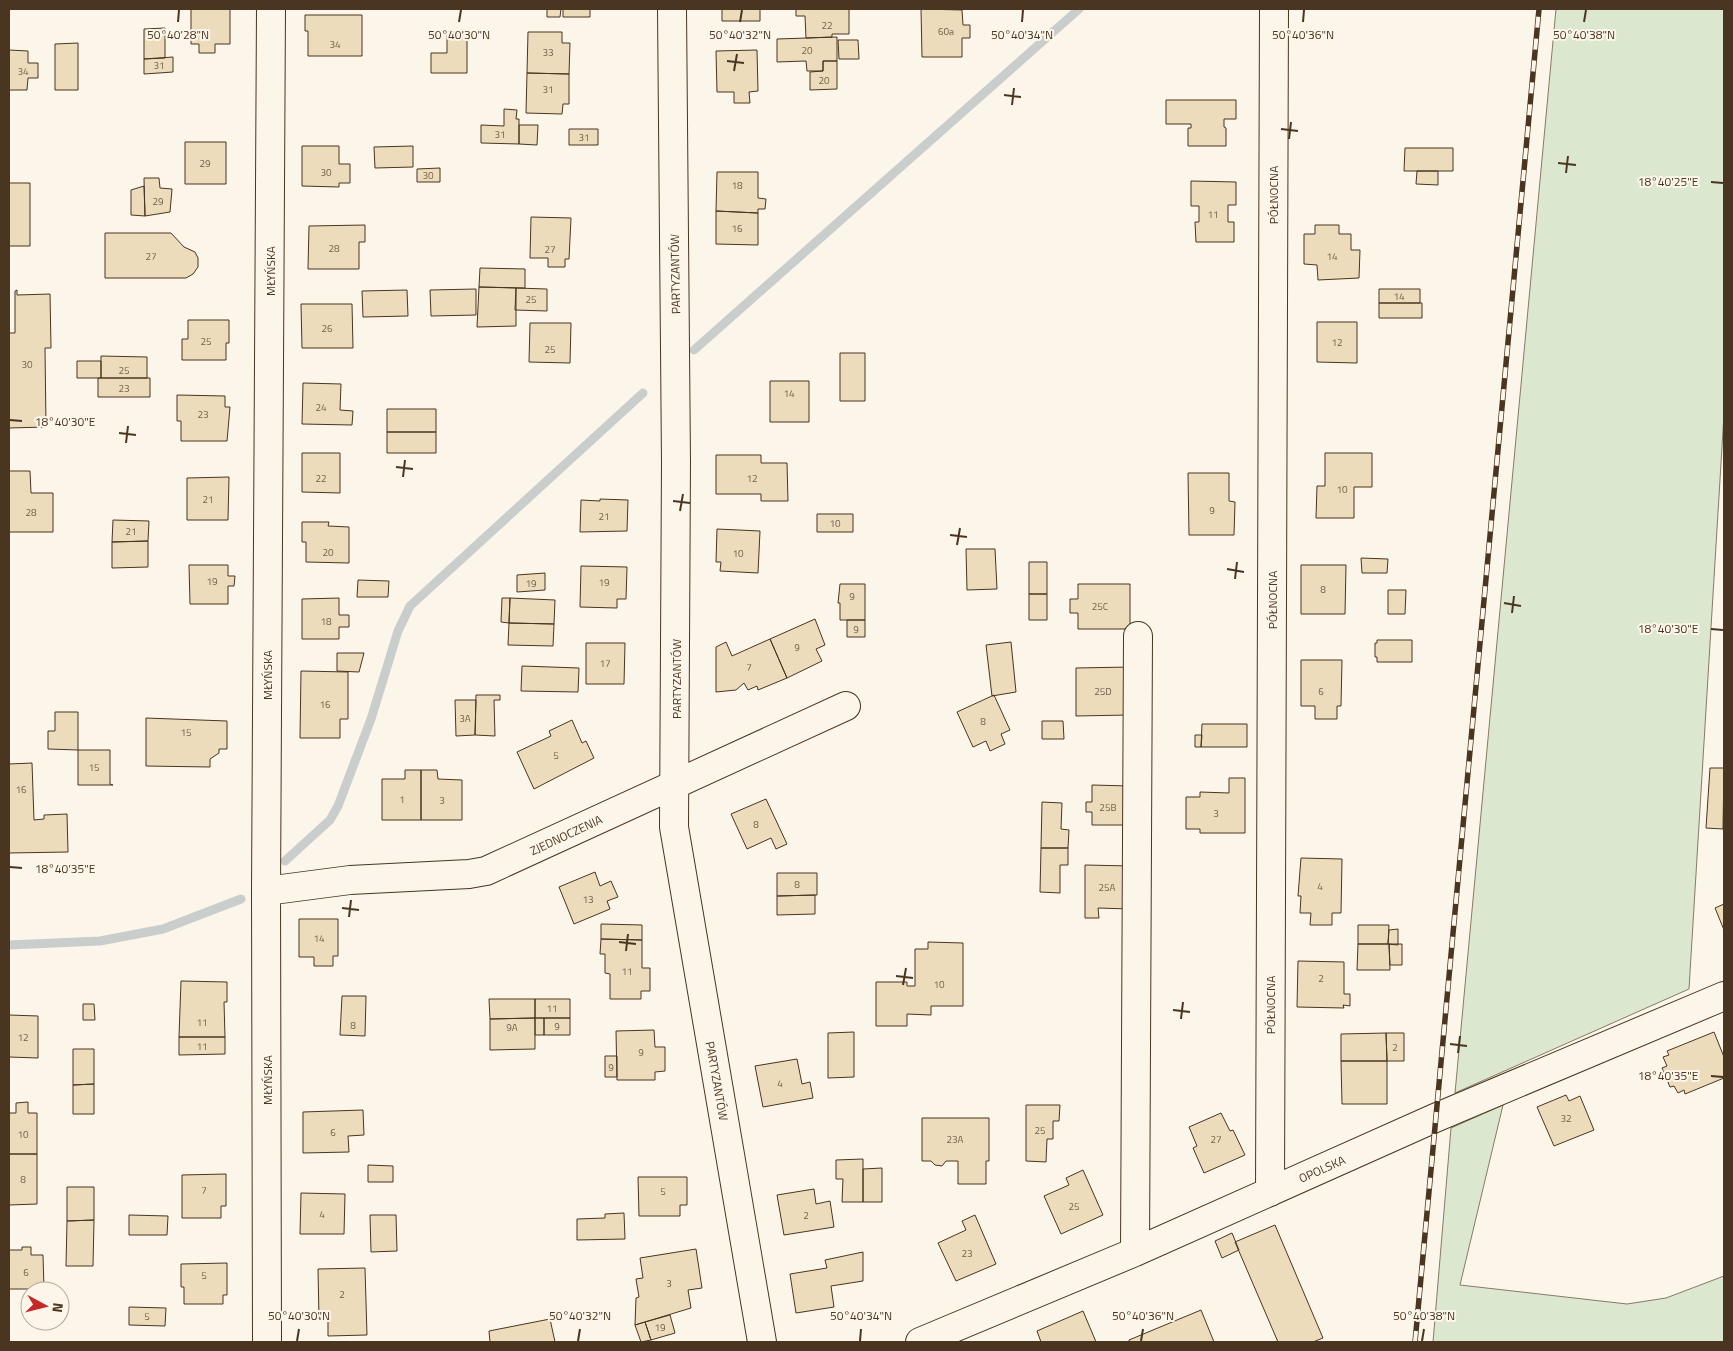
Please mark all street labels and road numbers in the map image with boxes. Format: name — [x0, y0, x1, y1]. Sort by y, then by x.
street label: PÓŁNOCNA — [1264, 166, 1283, 224]
street label: PARTYZANTÓW — [665, 233, 685, 314]
street label: MŁYŃSKA — [261, 246, 280, 296]
street label: PÓŁNOCNA — [1263, 571, 1282, 629]
street label: PARTYZANTÓW — [667, 639, 686, 719]
street label: MŁYŃSKA — [258, 650, 277, 700]
street label: ZJEDNOCZENIA — [527, 810, 605, 860]
street label: PÓŁNOCNA — [1261, 976, 1280, 1034]
street label: PARTYZANTÓW — [701, 1040, 733, 1123]
street label: MŁYŃSKA — [258, 1055, 277, 1105]
street label: OPOLSKA — [1296, 1150, 1348, 1188]

